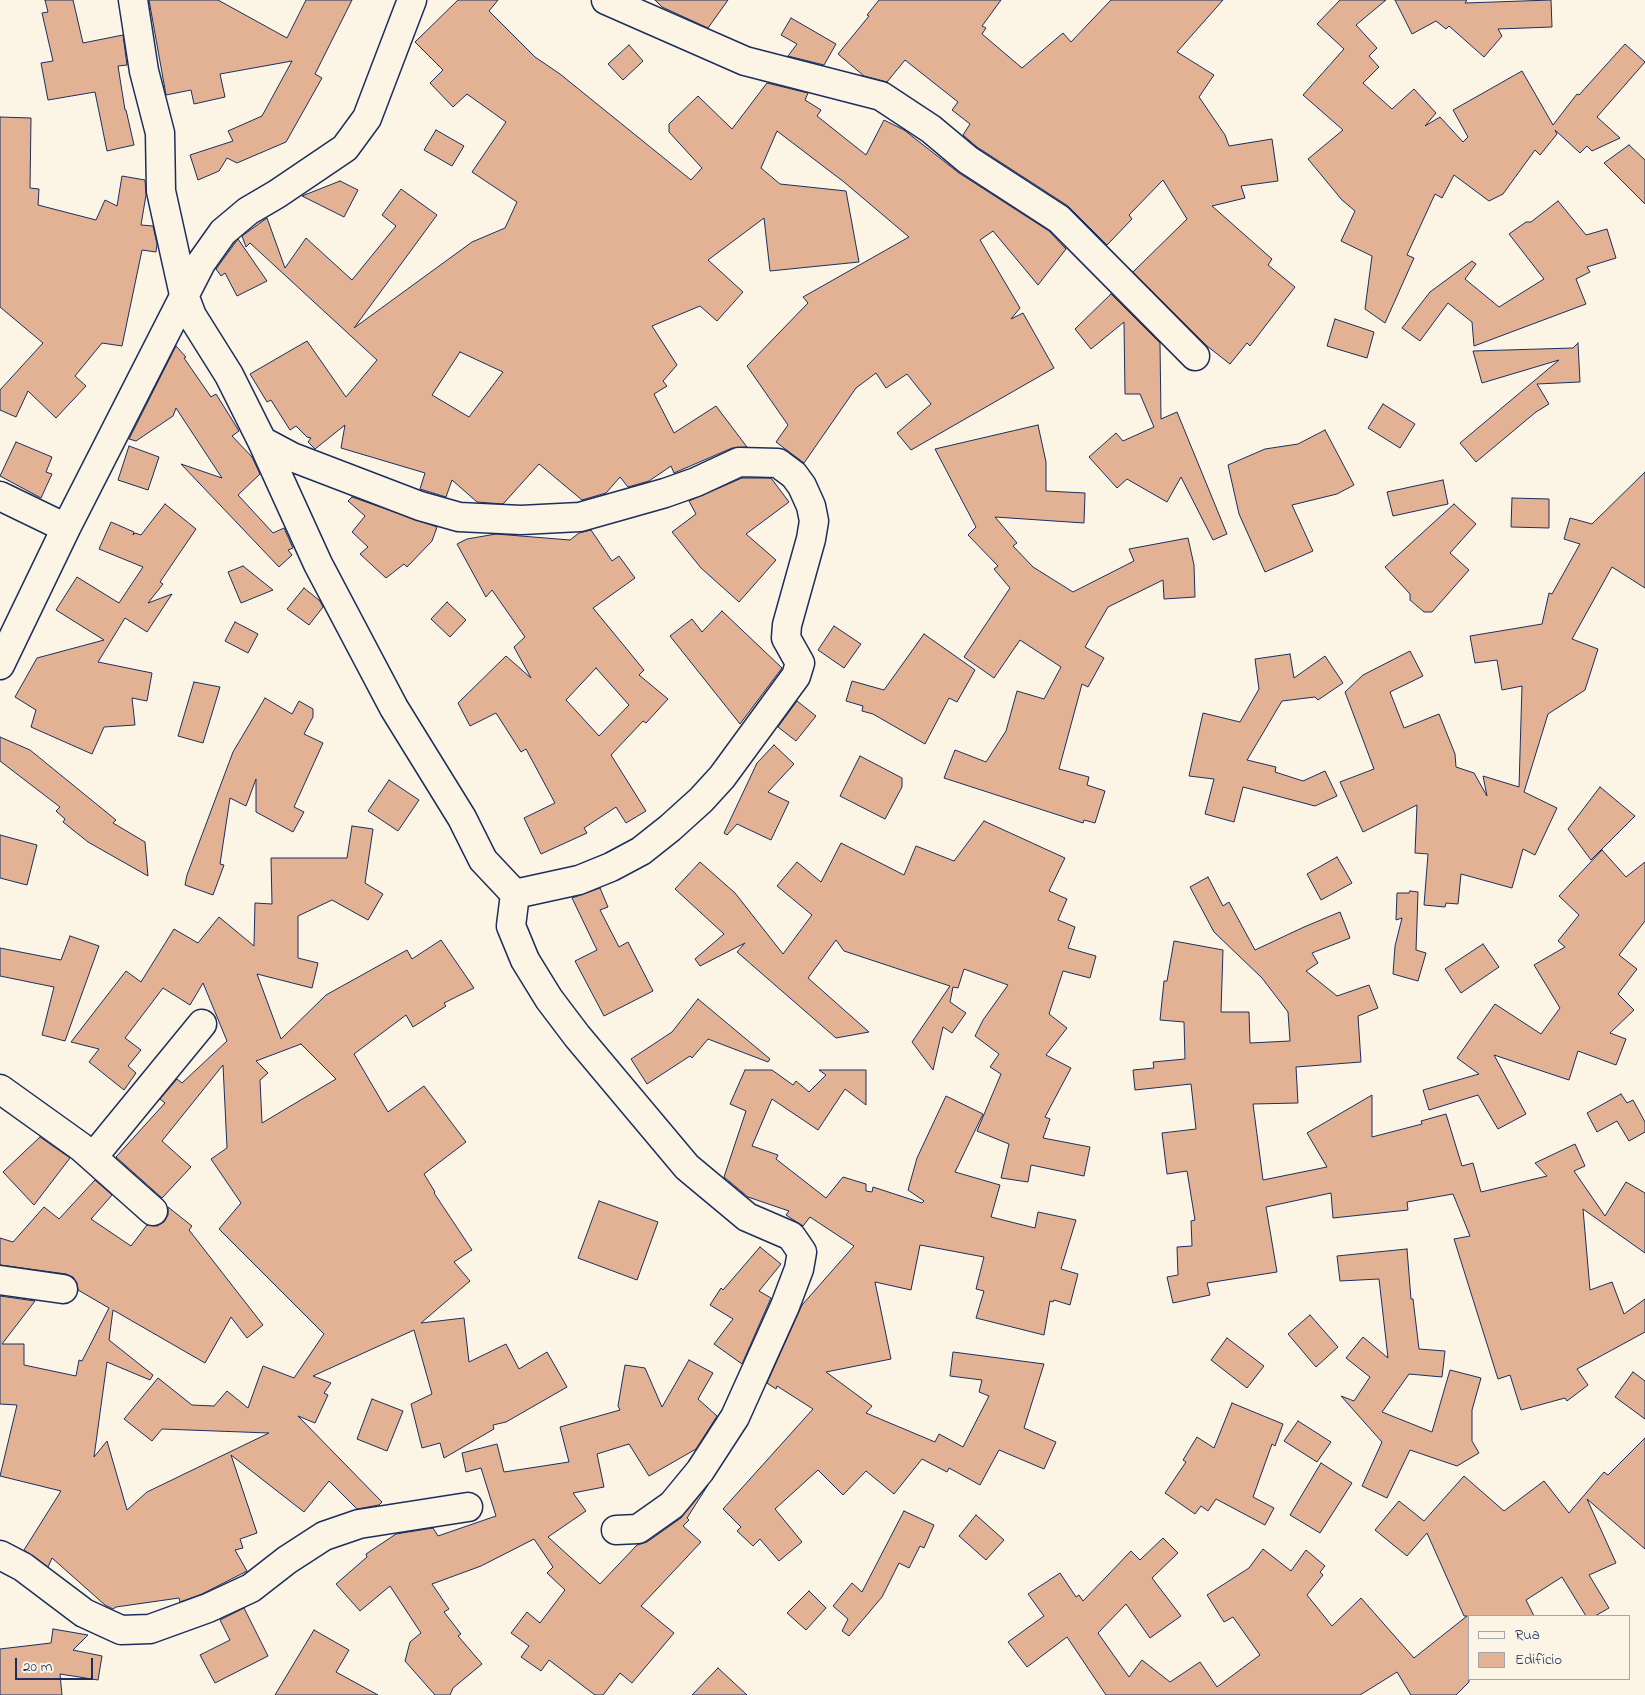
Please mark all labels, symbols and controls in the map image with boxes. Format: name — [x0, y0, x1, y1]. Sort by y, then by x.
legend — [1468, 1615, 1630, 1680]
text: Rua — [1515, 1624, 1540, 1646]
scale bar — [18, 1648, 95, 1680]
text: Edifício — [1515, 1649, 1562, 1671]
text: 20 m — [23, 1656, 52, 1678]

